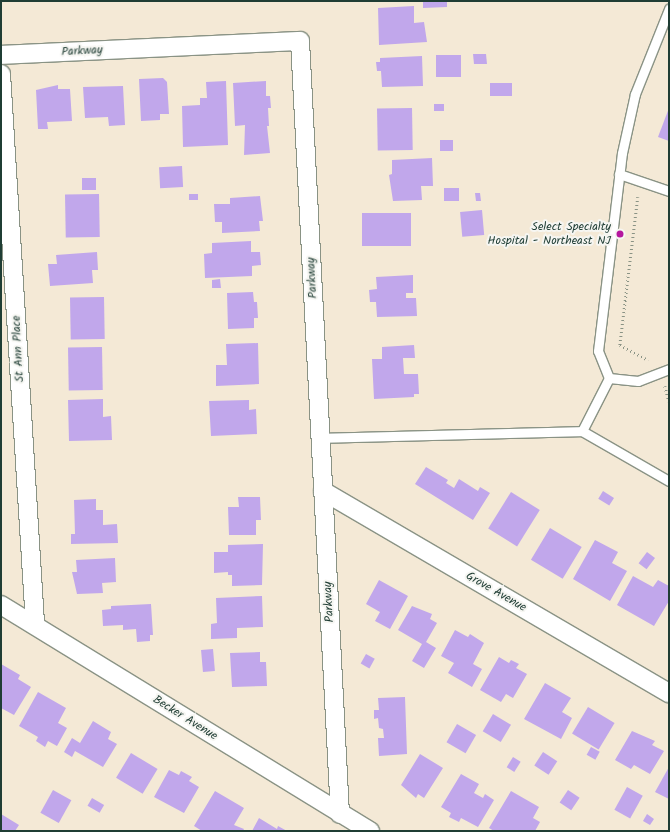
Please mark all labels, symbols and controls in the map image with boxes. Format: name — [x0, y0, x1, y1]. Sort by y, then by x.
street label: Parkway — [61, 43, 103, 59]
place label: Select Specialty Hospital - Northeast NJ — [488, 220, 611, 248]
marker: Select Specialty Hospital - Northeast NJ — [614, 228, 626, 240]
street label: Parkway — [304, 257, 320, 299]
street label: St Ann Place — [9, 315, 27, 383]
street label: Grove Avenue — [463, 569, 529, 615]
street label: Parkway — [321, 581, 337, 623]
street label: Becker Avenue — [150, 692, 220, 744]

